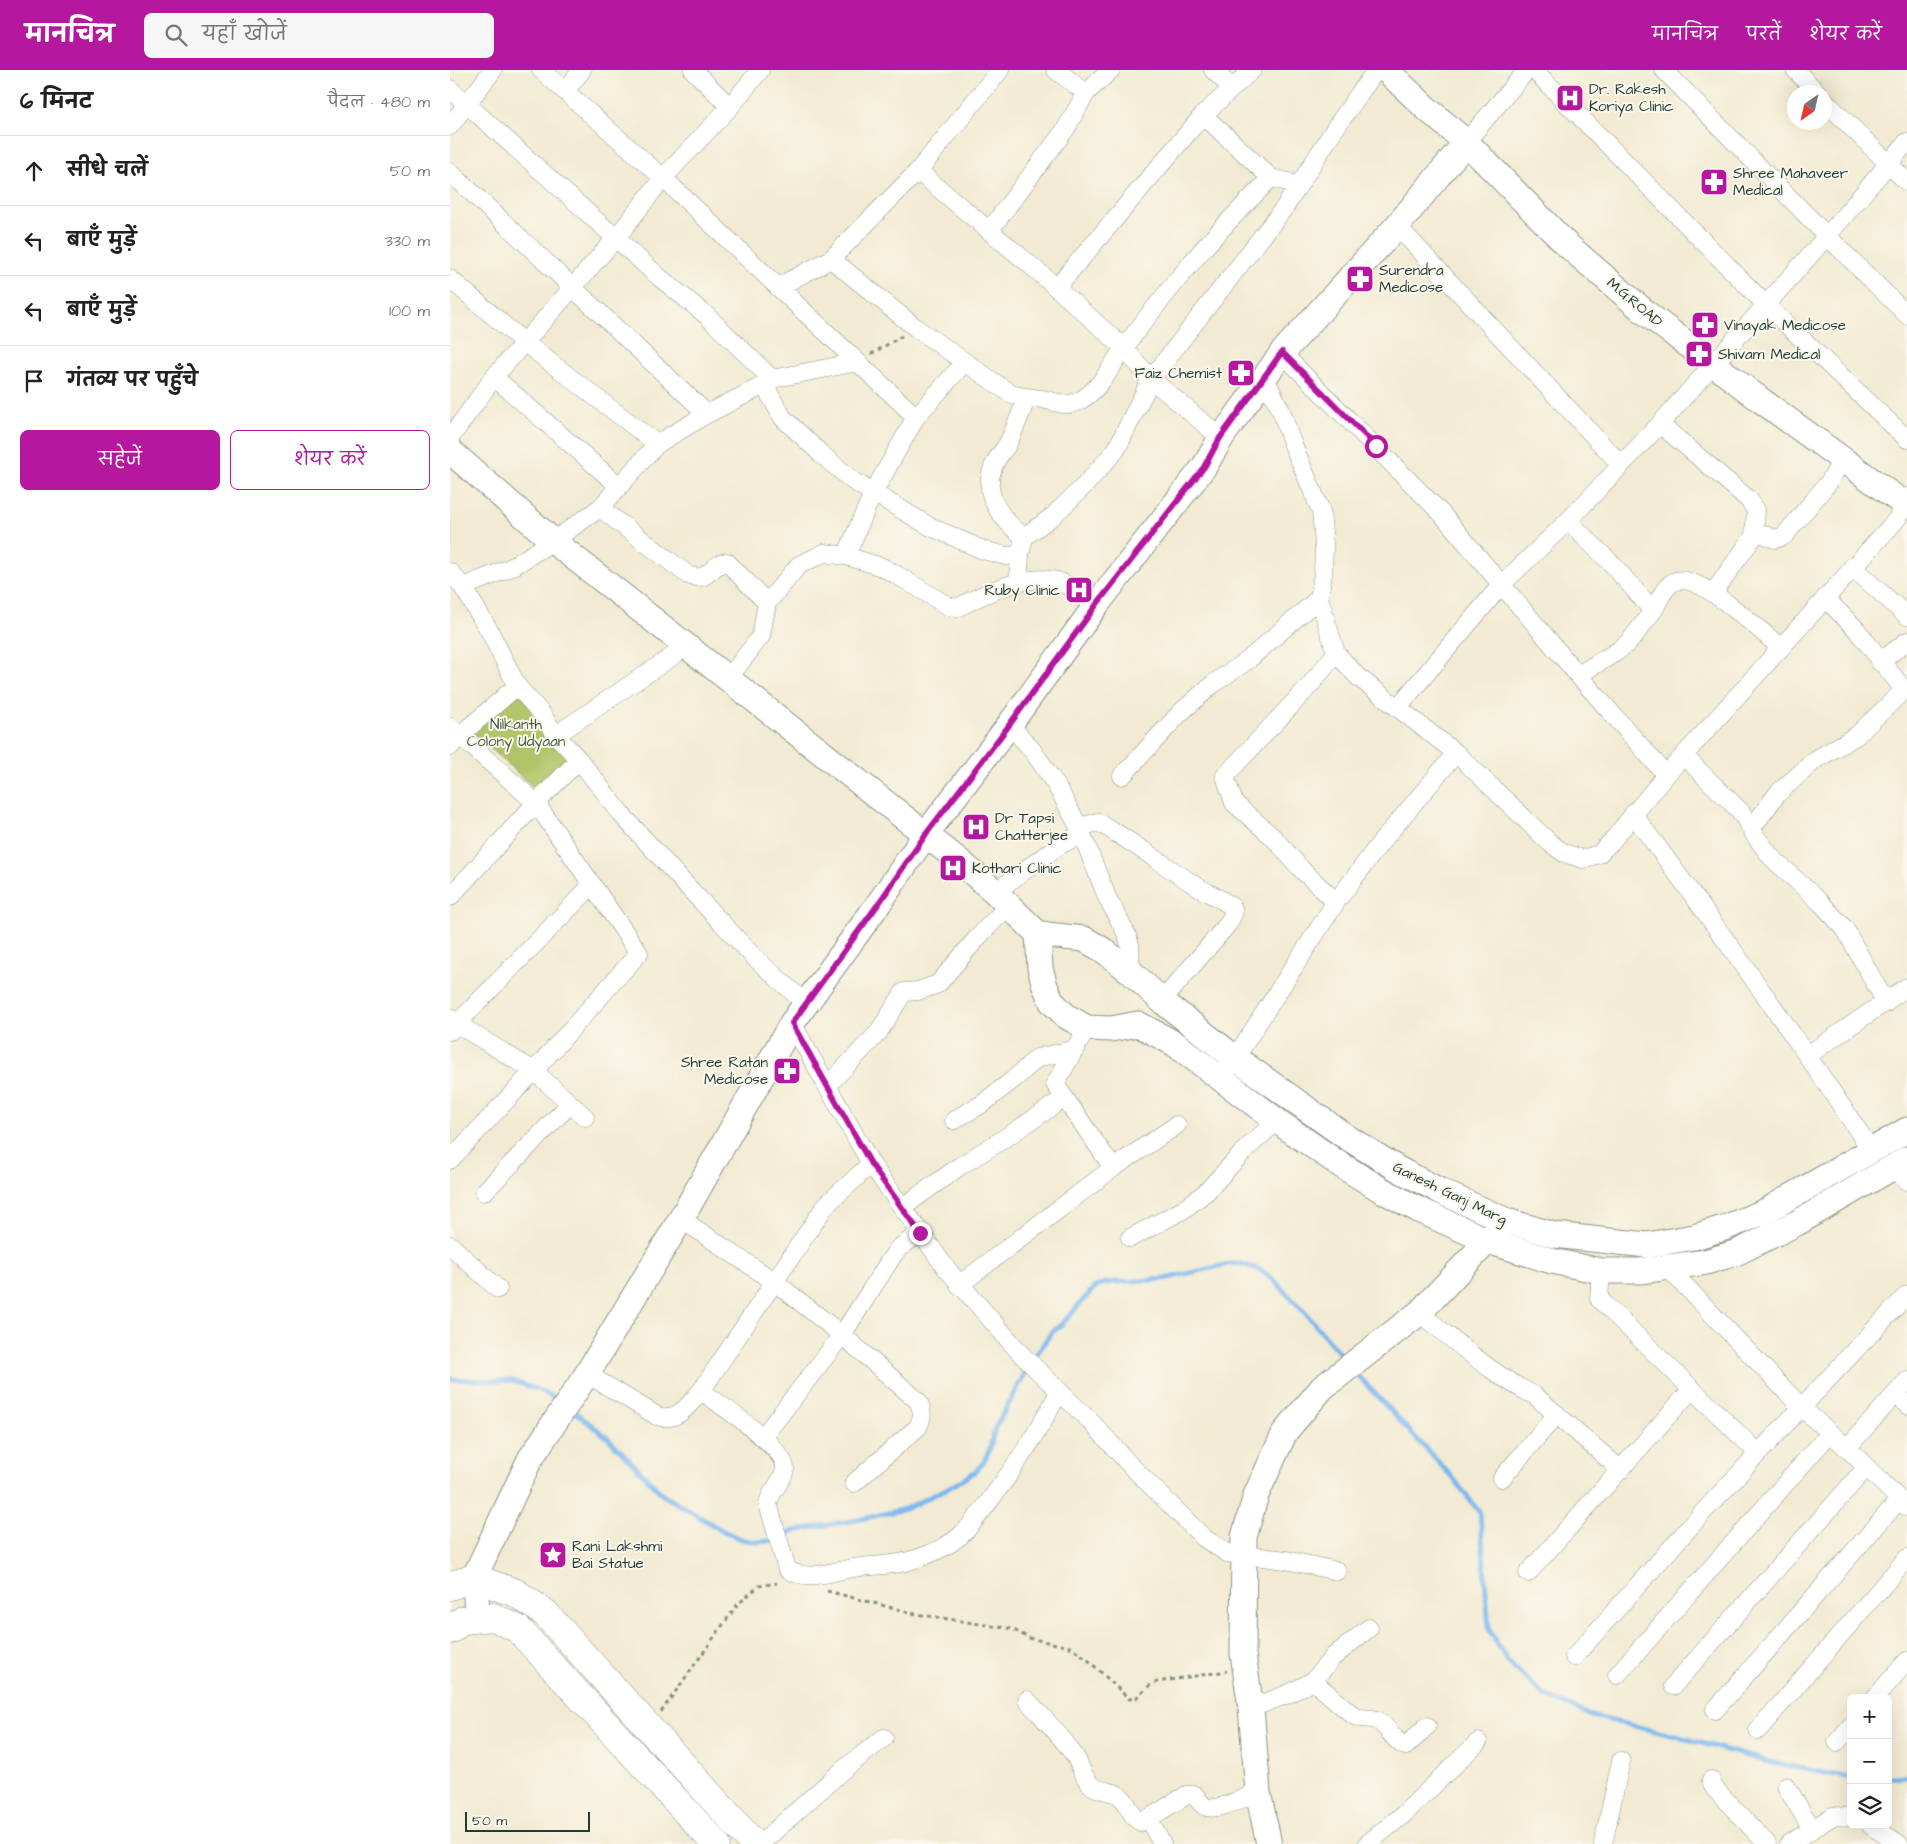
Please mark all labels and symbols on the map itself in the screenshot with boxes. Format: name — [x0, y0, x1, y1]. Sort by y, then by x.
place label: Dr. Rakesh Koriya Clinic — [1589, 79, 1674, 118]
hospital icon: Dr. Rakesh Koriya Clinic — [1555, 83, 1585, 113]
north arrow — [1787, 85, 1832, 130]
place label: Shree Mahaveer Medical — [1733, 163, 1848, 201]
pharmacy icon: Shree Mahaveer Medical — [1699, 167, 1729, 197]
place label: Surendra Medicose — [1379, 260, 1444, 298]
pharmacy icon: Surendra Medicose — [1345, 264, 1375, 294]
street label: M.G.ROAD — [1602, 273, 1667, 332]
pharmacy icon: Vinayak Medicose — [1690, 310, 1720, 340]
place label: Vinayak Medicose — [1724, 315, 1846, 337]
pharmacy icon: Shivam Medical — [1684, 339, 1714, 369]
place label: Shivam Medical — [1718, 344, 1820, 365]
pharmacy icon: Faiz Chemist — [1226, 358, 1256, 388]
place label: Faiz Chemist — [1135, 363, 1222, 384]
route start — [1365, 435, 1388, 458]
hospital icon: Ruby Clinic — [1064, 575, 1094, 605]
place label: Ruby Clinic — [985, 580, 1061, 602]
park label: Nilkanth Colony Udyaan — [467, 714, 566, 753]
place label: Dr Tapsi Chatterjee — [995, 808, 1068, 846]
hospital icon: Dr Tapsi Chatterjee — [961, 812, 991, 842]
hospital icon: Kothari Clinic — [938, 853, 968, 883]
place label: Kothari Clinic — [972, 858, 1062, 879]
place label: Shree Ratan Medicose — [681, 1052, 768, 1090]
pharmacy icon: Shree Ratan Medicose — [772, 1056, 802, 1086]
street label: Ganesh Ganj Marg — [1389, 1157, 1511, 1231]
route end — [909, 1222, 932, 1245]
place label: Rani Lakshmi Bai Statue — [572, 1536, 663, 1574]
place icon: Rani Lakshmi Bai Statue — [538, 1540, 568, 1570]
scale bar — [465, 1809, 590, 1832]

